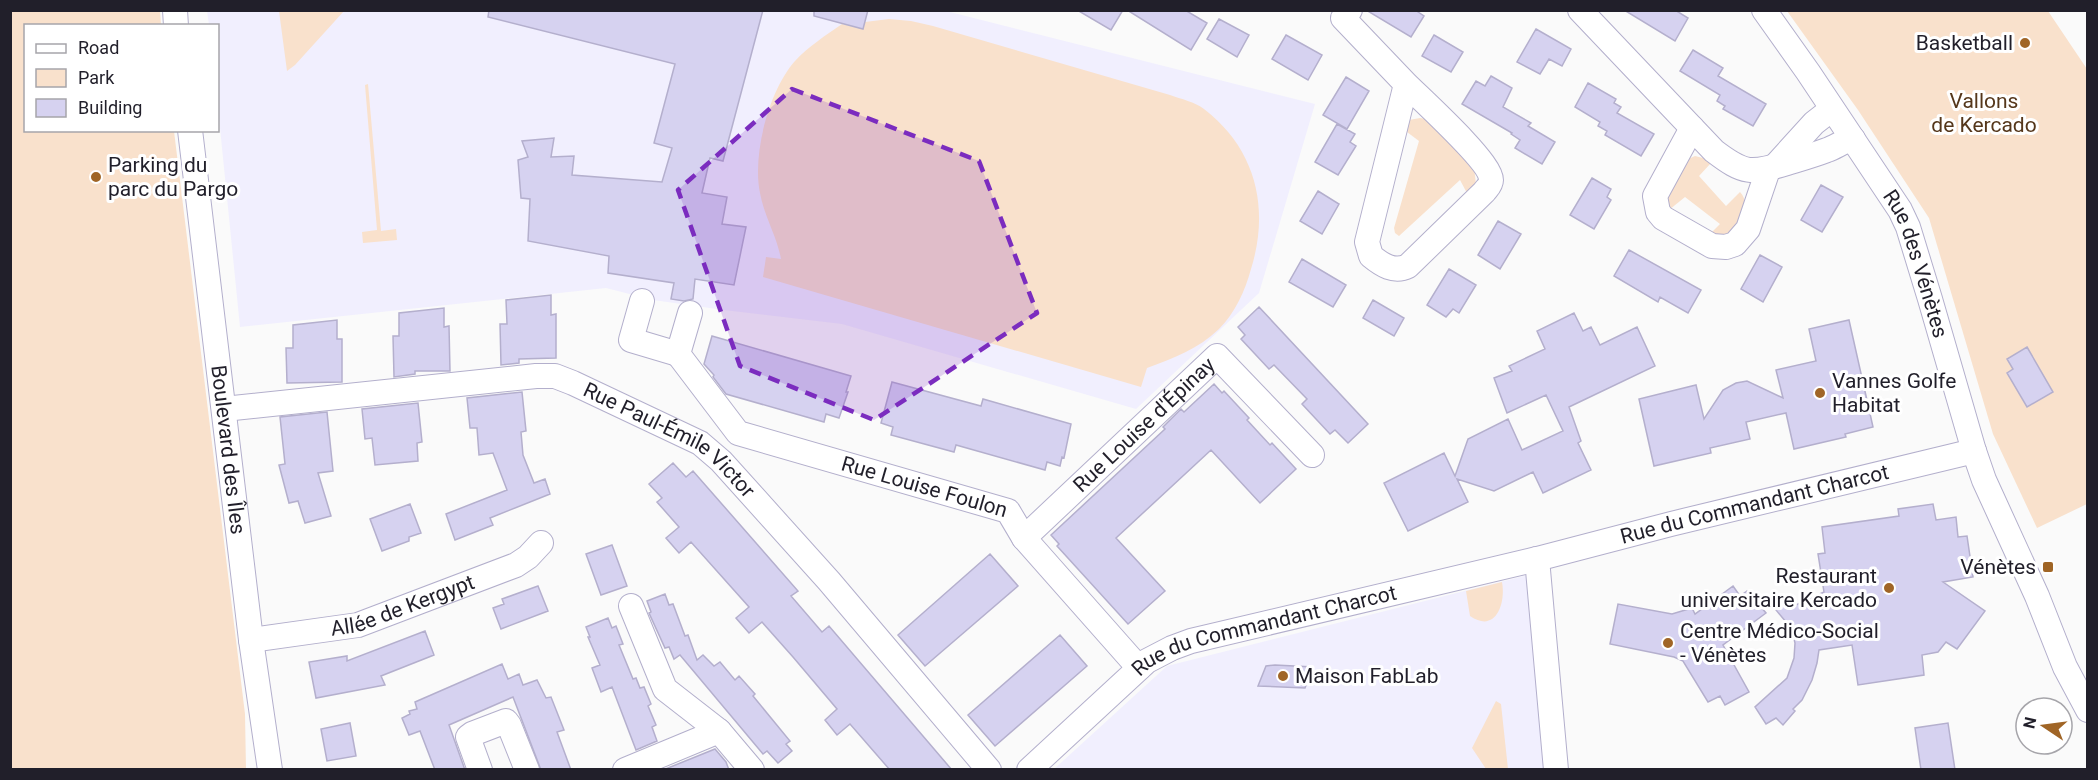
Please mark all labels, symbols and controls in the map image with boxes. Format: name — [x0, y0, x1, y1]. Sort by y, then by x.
legend — [24, 24, 219, 132]
place label: Basketball — [1916, 31, 2013, 55]
marker: Basketball — [2018, 36, 2032, 50]
text: Road — [78, 37, 119, 58]
text: Park — [78, 67, 115, 88]
park label: Vallons de Kercado — [1931, 89, 2037, 137]
text: Building — [78, 97, 142, 118]
place label: Parking du parc du Pargo — [108, 153, 238, 201]
marker: Parking du parc du Pargo — [89, 170, 103, 184]
street label: Rue des Vénètes — [1878, 185, 1953, 341]
street label: Rue Louise d'Épinay — [1068, 352, 1220, 497]
street label: Boulevard des Îles — [206, 364, 250, 536]
place label: Vannes Golfe Habitat — [1832, 369, 1956, 417]
street label: Rue Paul-Émile Victor — [580, 378, 760, 502]
marker: Vannes Golfe Habitat — [1813, 386, 1827, 400]
street label: Rue Louise Foulon — [839, 452, 1010, 522]
street label: Rue du Commandant Charcot — [1618, 460, 1891, 549]
place label: Vénètes — [1960, 555, 2036, 579]
marker: Vénètes — [2041, 560, 2055, 574]
place label: Restaurant universitaire Kercado — [1681, 564, 1877, 612]
street label: Allée de Kergypt — [329, 570, 478, 641]
street label: Rue du Commandant Charcot — [1127, 581, 1399, 681]
marker: Restaurant universitaire Kercado — [1882, 581, 1896, 595]
place label: Centre Médico-Social - Vénètes — [1680, 619, 1879, 667]
marker: Centre Médico-Social - Vénètes — [1661, 636, 1675, 650]
place label: Maison FabLab — [1295, 664, 1438, 688]
marker: Maison FabLab — [1276, 669, 1290, 683]
north arrow — [2014, 696, 2074, 756]
text: N — [2019, 715, 2040, 730]

